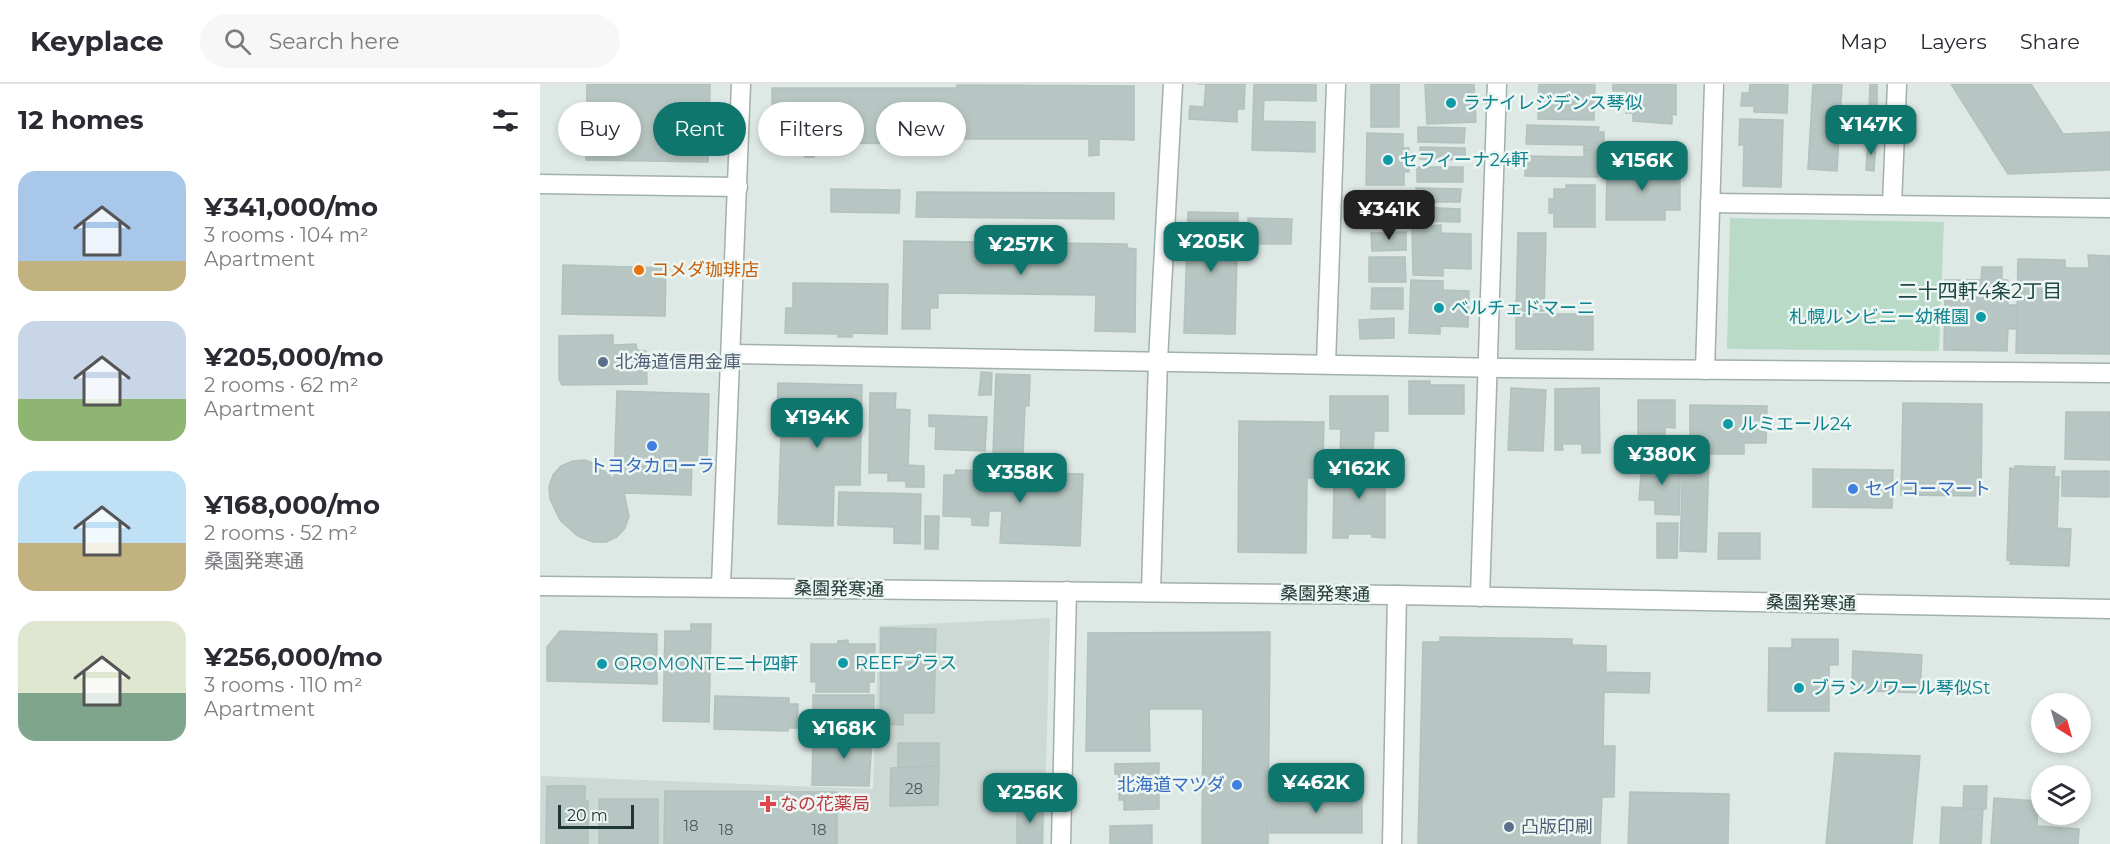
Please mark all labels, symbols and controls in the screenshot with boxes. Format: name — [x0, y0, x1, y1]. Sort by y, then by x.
search box — [200, 14, 620, 68]
text: Keyplace — [30, 24, 164, 58]
icon: search — [221, 25, 254, 58]
text: Search here — [269, 28, 400, 55]
text: Map — [1840, 29, 1887, 54]
text: Layers — [1920, 29, 1987, 54]
text: Share — [2020, 29, 2080, 54]
place label: ラナイレジデンス琴似 — [1463, 92, 1643, 114]
marker: ラナイレジデンス琴似 — [1444, 96, 1458, 110]
chip: Buy — [558, 102, 641, 156]
chip: Rent — [653, 102, 746, 156]
chip: Filters — [758, 102, 864, 156]
chip: New — [876, 102, 966, 156]
text: 12 homes — [18, 104, 144, 136]
icon: filters — [489, 104, 522, 137]
pin: ¥147K — [1829, 105, 1913, 156]
text: ¥147K — [1839, 112, 1903, 136]
pin: ¥156K — [1600, 141, 1684, 192]
text: ¥156K — [1611, 148, 1673, 172]
place label: セフィーナ24軒 — [1400, 149, 1529, 171]
marker: セフィーナ24軒 — [1381, 153, 1395, 167]
pin: ¥341K — [1347, 190, 1431, 241]
text: ¥341,000/mo — [204, 191, 378, 223]
icon: home — [66, 195, 138, 267]
text: ¥341K — [1358, 197, 1420, 221]
pin: ¥205K — [1169, 222, 1253, 273]
text: 3 rooms · 104 m² — [204, 223, 369, 247]
pin: ¥257K — [979, 225, 1063, 276]
text: ¥205K — [1178, 229, 1244, 253]
text: ¥257K — [988, 232, 1054, 256]
text: Apartment — [204, 247, 315, 271]
place label: コメダ珈琲店 — [651, 259, 759, 281]
marker: コメダ珈琲店 — [632, 263, 646, 277]
district label: 二十四軒4条2丁目 — [1898, 279, 2062, 303]
place label: ベルチェドマーニ — [1451, 297, 1595, 319]
marker: ベルチェドマーニ — [1432, 301, 1446, 315]
place label: 札幌ルンビニー幼稚園 — [1789, 306, 1969, 328]
marker: 札幌ルンビニー幼稚園 — [1974, 310, 1988, 324]
text: ¥205,000/mo — [204, 341, 383, 373]
icon: home — [66, 345, 138, 417]
place label: 北海道信用金庫 — [615, 351, 741, 373]
marker: 北海道信用金庫 — [596, 355, 610, 369]
text: 2 rooms · 62 m² — [204, 373, 359, 397]
text: Apartment — [204, 397, 315, 421]
pin: ¥194K — [775, 398, 859, 449]
text: ¥194K — [785, 405, 849, 429]
place label: ルミエール24 — [1740, 413, 1852, 435]
marker: ルミエール24 — [1721, 417, 1735, 431]
pin: ¥380K — [1620, 435, 1704, 486]
marker: トヨタカローラ — [645, 439, 659, 453]
text: ¥380K — [1628, 442, 1696, 466]
pin: ¥162K — [1317, 449, 1401, 500]
pin: ¥358K — [978, 453, 1062, 504]
place label: トヨタカローラ — [589, 455, 715, 477]
text: ¥162K — [1328, 456, 1390, 480]
text: ¥358K — [987, 460, 1053, 484]
place label: セイコーマート — [1865, 478, 1991, 500]
marker: セイコーマート — [1846, 482, 1860, 496]
text: ¥168,000/mo — [204, 489, 380, 521]
icon: home — [66, 495, 138, 567]
text: 2 rooms · 52 m² — [204, 521, 358, 545]
text: 桑園発寒通 — [204, 549, 304, 573]
street label: 桑園発寒通 — [794, 577, 884, 601]
street label: 桑園発寒通 — [1280, 582, 1370, 606]
street label: 桑園発寒通 — [1766, 591, 1856, 615]
text: ¥256,000/mo — [204, 641, 383, 673]
icon: home — [66, 645, 138, 717]
place label: REEFプラス — [855, 652, 957, 674]
place label: OROMONTE二十四軒 — [614, 653, 799, 675]
marker: REEFプラス — [836, 656, 850, 670]
marker: OROMONTE二十四軒 — [595, 657, 609, 671]
text: 3 rooms · 110 m² — [204, 673, 363, 697]
place label: ブランノワール琴似St — [1811, 677, 1990, 699]
marker: ブランノワール琴似St — [1792, 681, 1806, 695]
north arrow — [2031, 693, 2091, 753]
map controls — [2031, 693, 2091, 825]
text: Apartment — [204, 697, 315, 721]
pin: ¥168K — [802, 709, 886, 760]
text: ¥168K — [812, 716, 876, 740]
pin: ¥462K — [1274, 763, 1358, 814]
button: layers — [2031, 765, 2091, 825]
text: ¥462K — [1282, 770, 1350, 794]
pin: ¥256K — [988, 773, 1072, 824]
place label: 北海道マツダ — [1117, 774, 1225, 796]
marker: 北海道マツダ — [1230, 778, 1244, 792]
house number: 28 — [905, 779, 923, 798]
text: ¥256K — [997, 780, 1063, 804]
place label: なの花薬局 — [780, 793, 870, 815]
marker: なの花薬局 — [761, 797, 775, 811]
scale bar — [558, 802, 634, 830]
text: 20 m — [567, 806, 608, 825]
house number: 18 — [684, 816, 699, 835]
place label: 凸版印刷 — [1521, 816, 1593, 838]
house number: 18 — [719, 820, 734, 839]
house number: 18 — [812, 820, 827, 839]
marker: 凸版印刷 — [1502, 820, 1516, 834]

